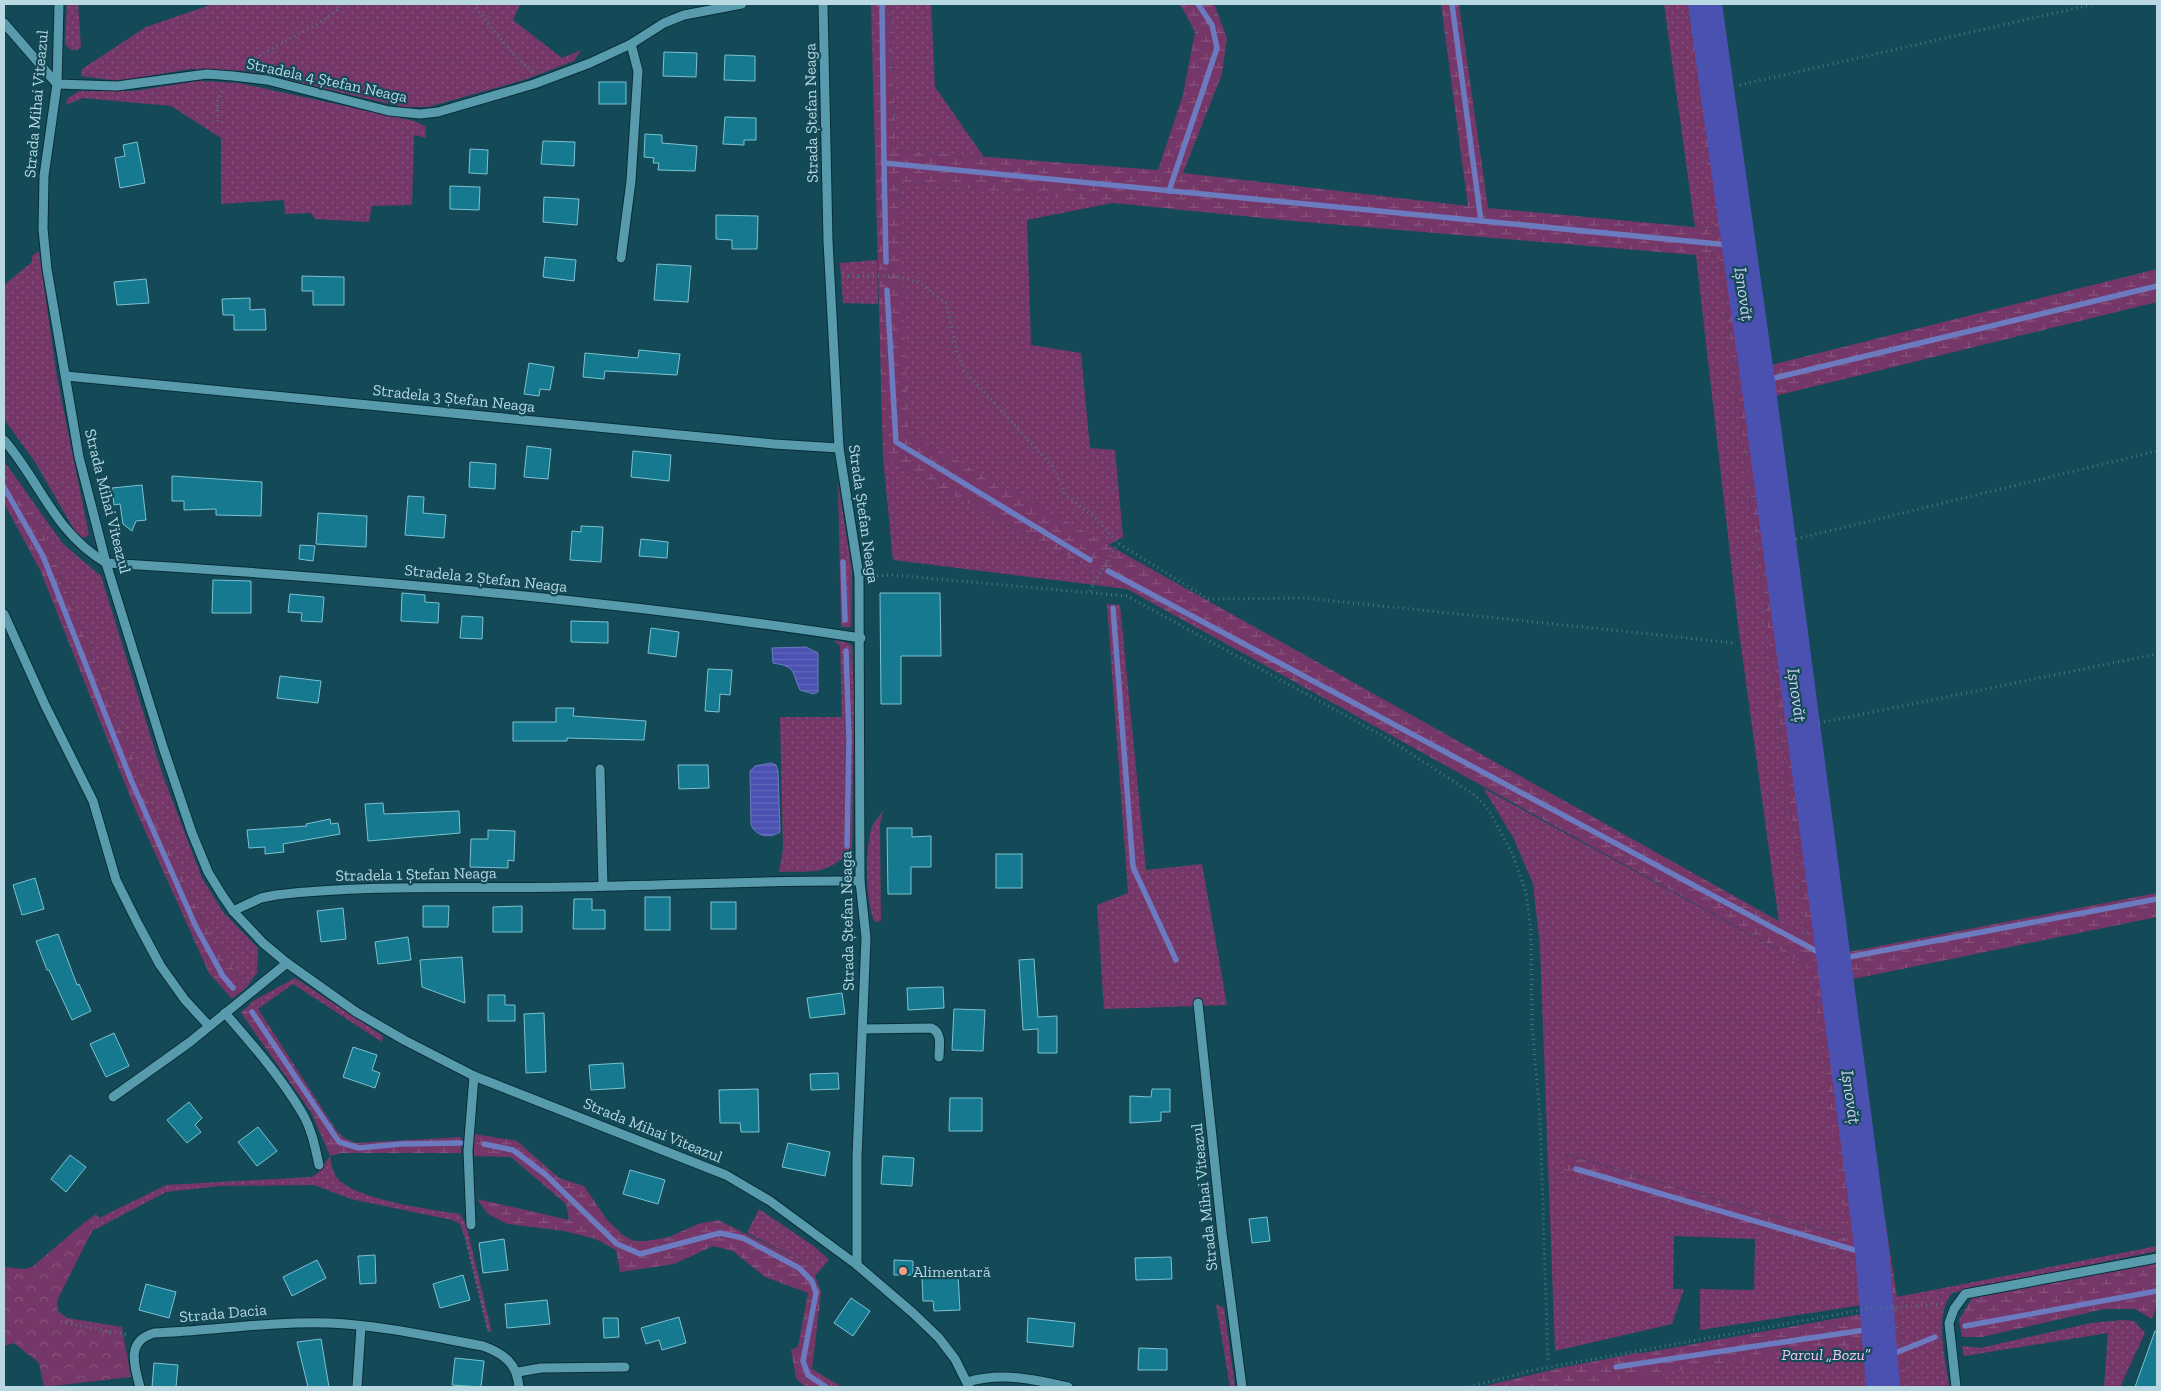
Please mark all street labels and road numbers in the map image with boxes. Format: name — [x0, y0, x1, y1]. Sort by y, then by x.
street label: Strada Mihai Viteazul — [20, 29, 52, 179]
street label: Strada Ștefan Neaga — [800, 43, 822, 183]
street label: Stradela 4 Ștefan Neaga — [245, 54, 409, 106]
street label: Stradela 3 Ștefan Neaga — [372, 380, 536, 416]
street label: Strada Mihai Viteazul — [81, 427, 135, 575]
street label: Strada Ștefan Neaga — [845, 443, 883, 585]
street label: Stradela 2 Ștefan Neaga — [404, 560, 569, 596]
street label: Strada Ștefan Neaga — [836, 851, 858, 991]
street label: Stradela 1 Ștefan Neaga — [335, 863, 497, 885]
street label: Strada Mihai Viteazul — [581, 1093, 725, 1167]
street label: Strada Mihai Viteazul — [1187, 1122, 1221, 1272]
street label: Strada Dacia — [179, 1300, 268, 1326]

